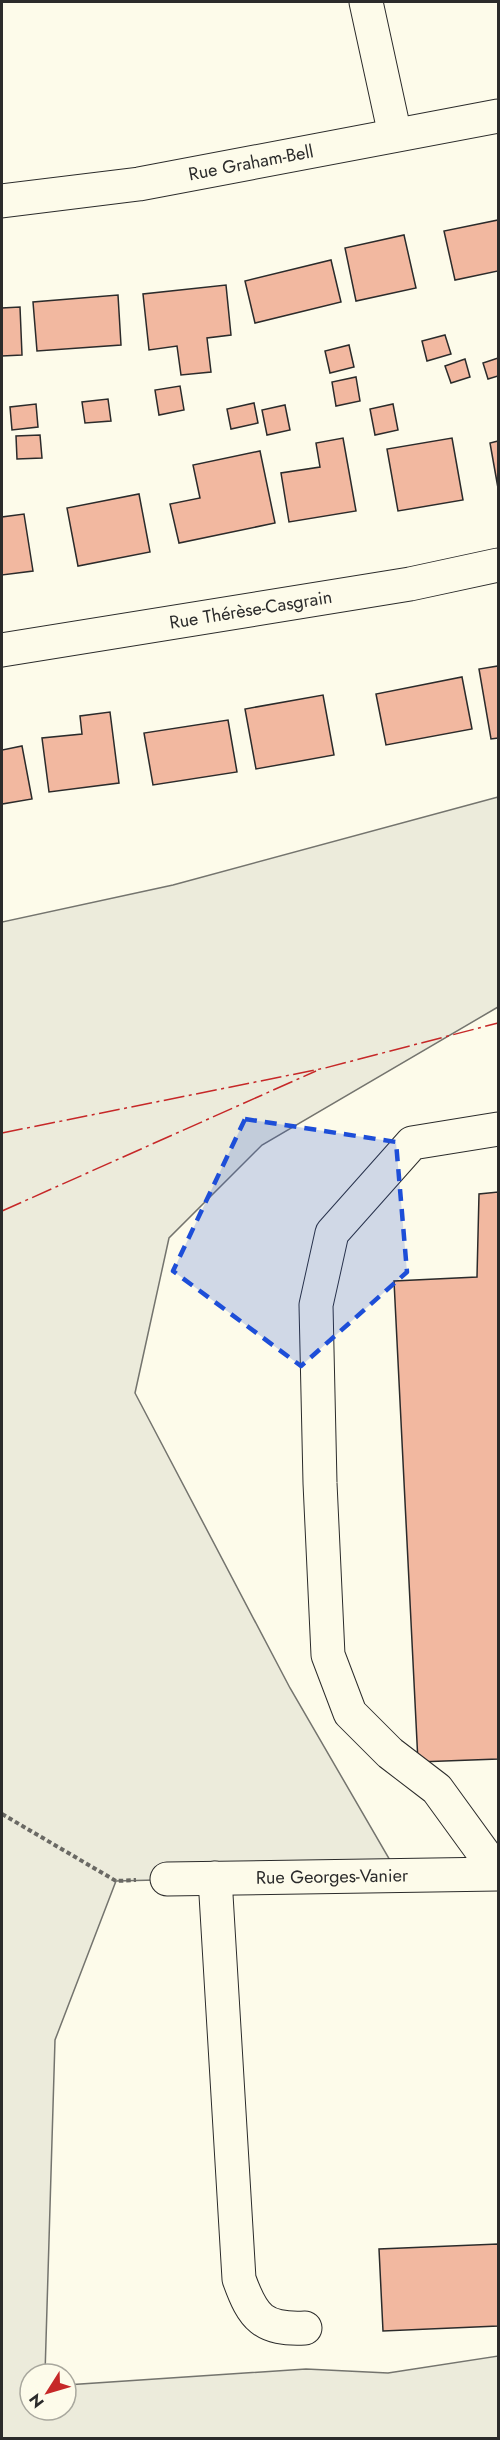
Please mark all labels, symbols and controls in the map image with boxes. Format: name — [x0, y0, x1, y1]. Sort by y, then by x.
street label: Rue Graham-Bell — [186, 138, 316, 187]
street label: Rue Thérèse-Casgrain — [168, 584, 334, 636]
street label: Rue Georges-Vanier — [256, 1862, 409, 1891]
north arrow — [18, 2362, 78, 2422]
text: N — [23, 2389, 49, 2413]

